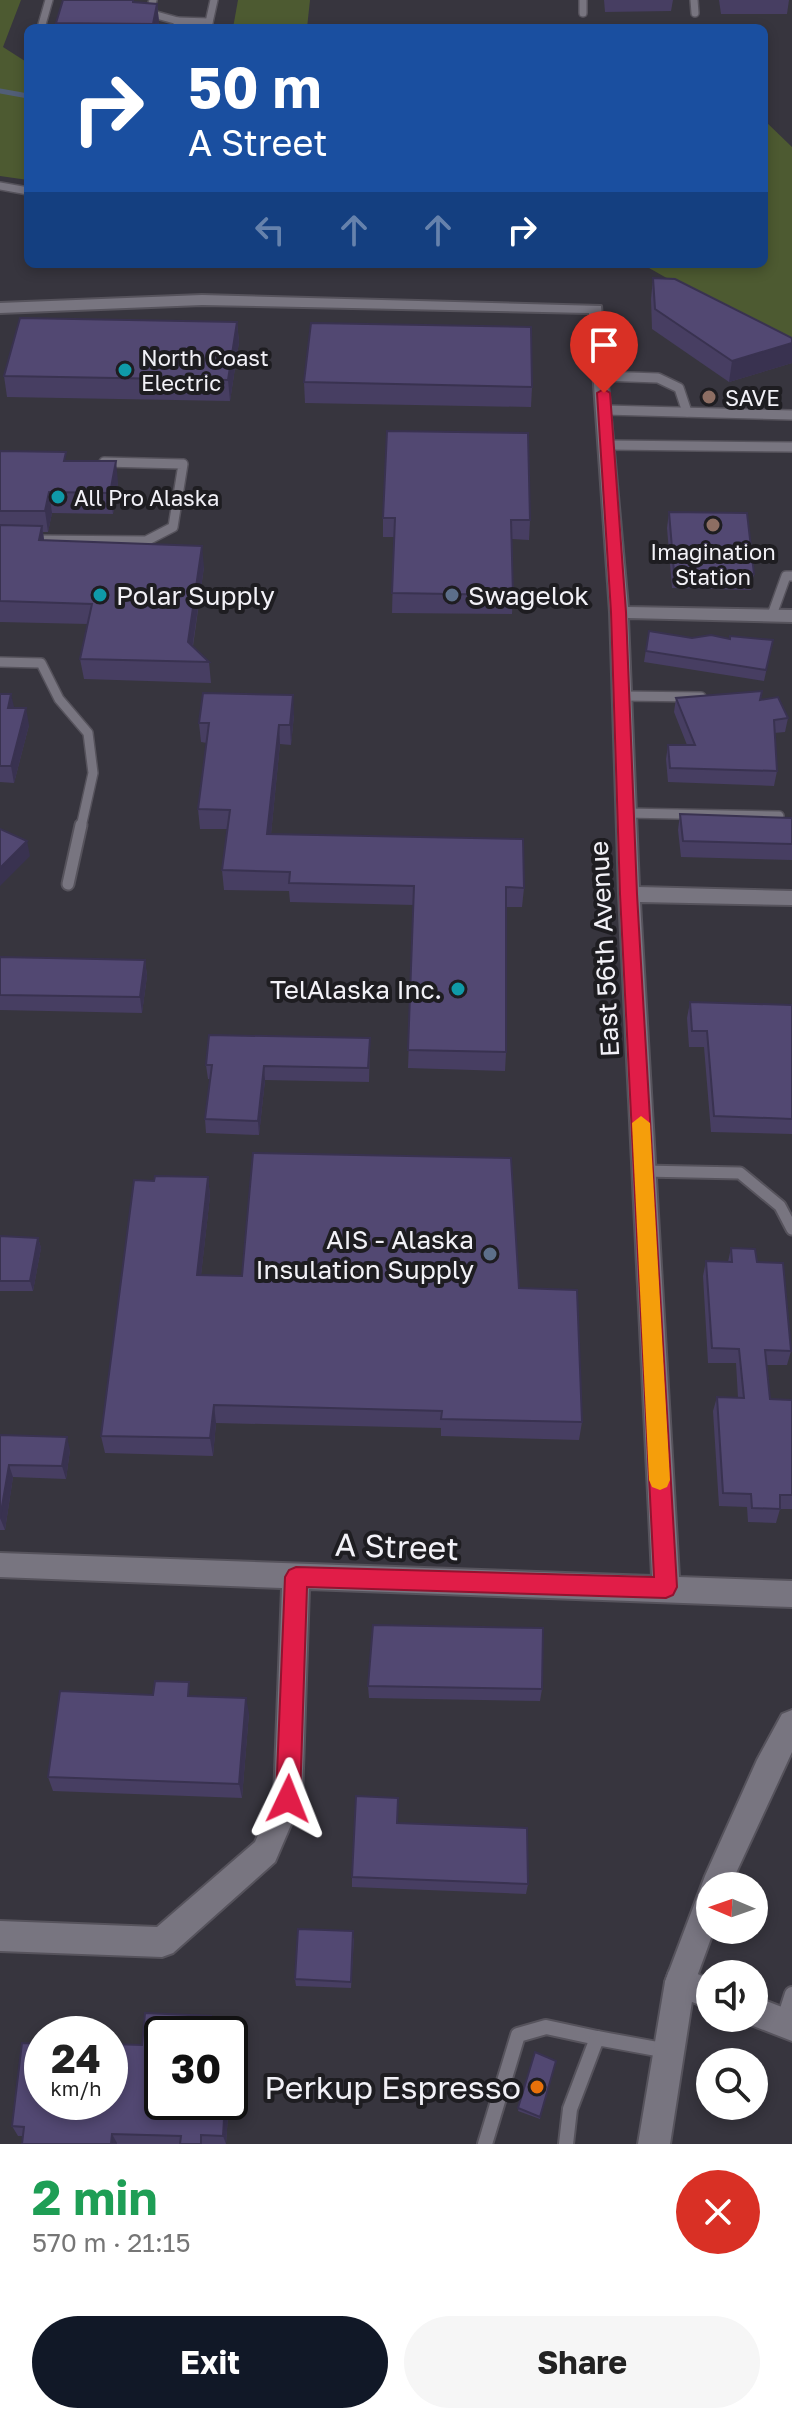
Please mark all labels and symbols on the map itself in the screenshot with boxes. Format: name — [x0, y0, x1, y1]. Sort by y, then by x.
pin — [570, 311, 638, 393]
place label: North Coast Electric — [141, 344, 269, 396]
marker: North Coast Electric — [116, 361, 134, 379]
place label: SAVE — [725, 384, 780, 411]
marker: SAVE — [700, 388, 718, 406]
place label: All Pro Alaska — [74, 484, 219, 511]
marker: All Pro Alaska — [49, 488, 67, 506]
marker: Imagination Station — [704, 516, 722, 534]
place label: Imagination Station — [650, 538, 776, 590]
place label: Polar Supply — [116, 580, 275, 611]
place label: Swagelok — [468, 580, 589, 611]
marker: Polar Supply — [91, 586, 109, 604]
marker: Swagelok — [443, 586, 461, 604]
street label: East 56th Avenue — [583, 840, 625, 1058]
place label: TelAlaska Inc. — [270, 974, 442, 1005]
marker: TelAlaska Inc. — [449, 980, 467, 998]
place label: AIS - Alaska Insulation Supply — [255, 1224, 474, 1285]
marker: AIS - Alaska Insulation Supply — [481, 1245, 499, 1263]
street label: A Street — [334, 1525, 460, 1567]
position arrow — [246, 1757, 330, 1841]
north arrow — [696, 1872, 768, 1944]
speed limit sign: 30 — [144, 2016, 248, 2120]
place label: Perkup Espresso — [264, 2068, 521, 2106]
marker: Perkup Espresso — [528, 2078, 546, 2096]

